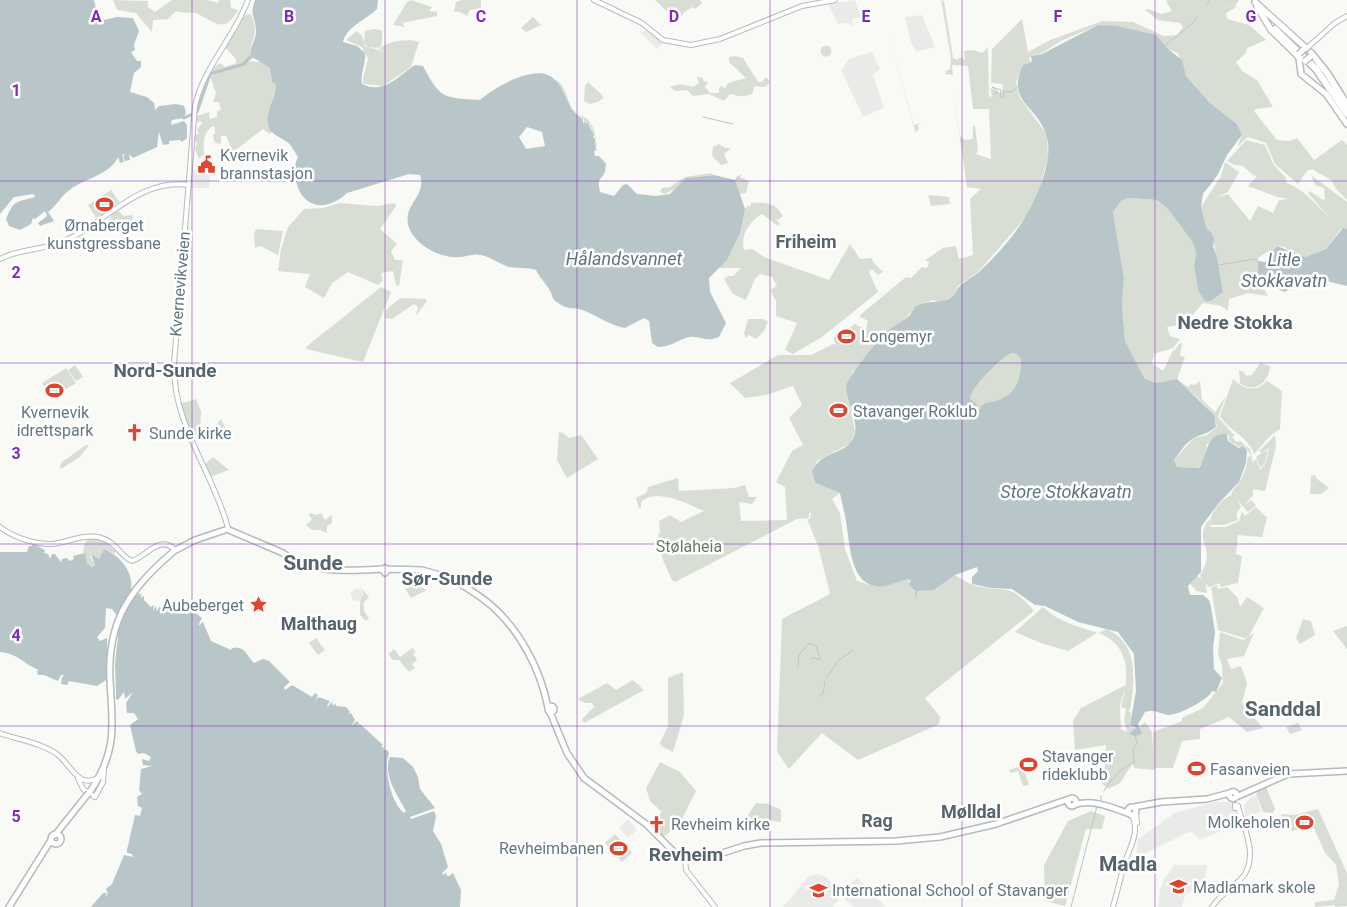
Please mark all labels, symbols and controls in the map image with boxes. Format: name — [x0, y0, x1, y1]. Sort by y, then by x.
text: A — [91, 7, 102, 26]
text: B — [284, 7, 294, 26]
text: C — [476, 7, 486, 26]
text: D — [669, 7, 679, 26]
text: E — [862, 7, 871, 26]
text: F — [1054, 7, 1063, 26]
text: G — [1246, 7, 1257, 26]
text: 1 — [11, 81, 21, 100]
place label: Kvernevik brannstasjon — [220, 146, 313, 183]
public building icon: Kvernevik brannstasjon — [196, 154, 216, 174]
sports icon: Ørnaberget kunstgressbane — [94, 194, 114, 214]
place label: Ørnaberget kunstgressbane — [47, 216, 161, 253]
street label: Kvernevikveien — [166, 231, 194, 337]
district label: Friheim — [775, 231, 837, 252]
water label: Hålandsvannet — [566, 248, 682, 269]
water label: Litle Stokkavatn — [1241, 249, 1327, 291]
text: 2 — [11, 263, 21, 282]
district label: Nedre Stokka — [1177, 311, 1293, 334]
sports icon: Longemyr — [837, 326, 857, 346]
place label: Longemyr — [861, 327, 933, 346]
district label: Nord-Sunde — [113, 359, 217, 382]
sports icon: Kvernevik idrettspark — [45, 381, 65, 401]
sports icon: Stavanger Roklub — [829, 401, 849, 421]
place label: Stavanger Roklub — [853, 402, 977, 421]
place label: Kvernevik idrettspark — [17, 403, 94, 440]
church icon: Sunde kirke — [125, 423, 145, 443]
place label: Sunde kirke — [149, 424, 232, 443]
text: 3 — [11, 444, 21, 463]
water label: Store Stokkavatn — [1000, 481, 1132, 502]
park label: Stølaheia — [656, 537, 722, 556]
district label: Sunde — [283, 551, 343, 575]
district label: Sør-Sunde — [402, 567, 492, 590]
place icon: Aubeberget — [248, 595, 268, 615]
place label: Aubeberget — [162, 596, 244, 615]
district label: Malthaug — [281, 613, 357, 634]
text: 4 — [11, 626, 21, 645]
district label: Sanddal — [1245, 697, 1321, 721]
place label: Stavanger rideklubb — [1042, 747, 1114, 784]
sports icon: Stavanger rideklubb — [1018, 755, 1038, 775]
sports icon: Fasanveien — [1186, 759, 1206, 779]
place label: Fasanveien — [1210, 760, 1290, 779]
district label: Mølldal — [941, 801, 1001, 822]
text: 5 — [11, 807, 21, 826]
district label: Rag — [861, 810, 893, 831]
sports icon: Molkeholen — [1294, 812, 1314, 832]
place label: Molkeholen — [1207, 813, 1290, 832]
church icon: Revheim kirke — [647, 814, 667, 834]
place label: Revheim kirke — [671, 815, 770, 834]
sports icon: Revheimbanen — [608, 838, 628, 858]
place label: Revheimbanen — [499, 839, 604, 858]
district label: Revheim — [649, 843, 723, 866]
district label: Madla — [1099, 852, 1157, 876]
school or university icon: Madlamark skole — [1169, 877, 1189, 897]
place label: Madlamark skole — [1193, 878, 1315, 897]
school or university icon: International School of Stavanger — [808, 880, 828, 900]
place label: International School of Stavanger — [832, 881, 1069, 900]

